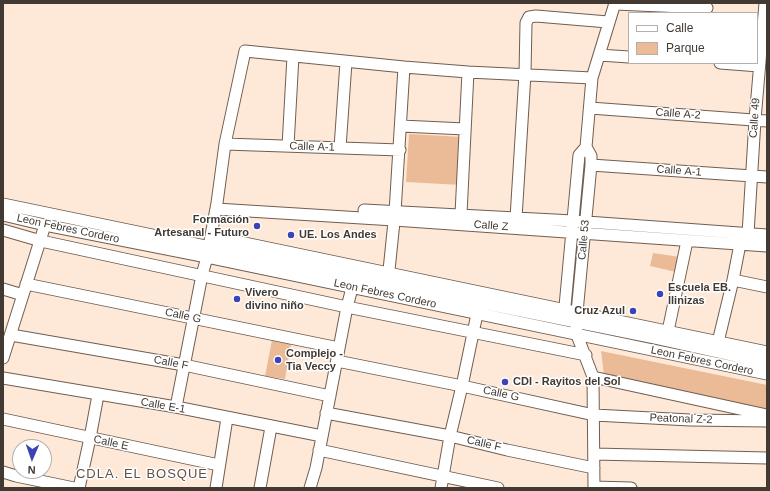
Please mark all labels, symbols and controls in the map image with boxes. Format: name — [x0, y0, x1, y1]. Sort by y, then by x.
legend — [628, 12, 758, 64]
text: Calle — [666, 21, 693, 35]
text: Parque — [666, 41, 705, 55]
street label: Calle 49 — [747, 97, 763, 139]
street label: Calle A-2 — [655, 106, 701, 122]
street label: Calle A-1 — [289, 140, 335, 154]
street label: Calle A-1 — [656, 163, 702, 179]
street label: Leon Febres Cordero — [15, 212, 121, 246]
place label: Formación Artesanal - Futuro — [154, 213, 249, 239]
street label: Calle Z — [473, 218, 509, 234]
street label: Calle 53 — [576, 219, 592, 261]
marker: Formación Artesanal - Futuro — [252, 221, 262, 231]
place label: UE. Los Andes — [299, 228, 377, 242]
marker: UE. Los Andes — [286, 230, 296, 240]
street label: Leon Febres Cordero — [332, 277, 438, 311]
place label: Escuela EB. Ilinizas — [668, 281, 731, 307]
place label: Vivero divino niño — [245, 286, 304, 312]
marker: Escuela EB. Ilinizas — [655, 289, 665, 299]
marker: Vivero divino niño — [232, 294, 242, 304]
place label: Cruz Azul — [574, 304, 625, 318]
street label: Calle G — [164, 306, 202, 326]
marker: Cruz Azul — [628, 306, 638, 316]
street label: Leon Febres Cordero — [649, 344, 755, 378]
place label: Complejo - Tia Veccy — [286, 347, 343, 373]
street label: Calle F — [153, 353, 189, 373]
marker: Complejo - Tia Veccy — [273, 355, 283, 365]
place label: CDI - Rayitos del Sol — [513, 375, 621, 389]
marker: CDI - Rayitos del Sol — [500, 377, 510, 387]
street label: Calle G — [482, 384, 520, 404]
street label: Calle E-1 — [140, 396, 186, 416]
street label: Peatonal Z-2 — [649, 411, 713, 427]
street label: Calle E — [92, 433, 130, 453]
street label: Calle F — [466, 434, 502, 454]
north arrow — [12, 439, 52, 479]
text: N — [27, 464, 36, 476]
district label: CDLA. EL BOSQUE — [76, 466, 208, 482]

